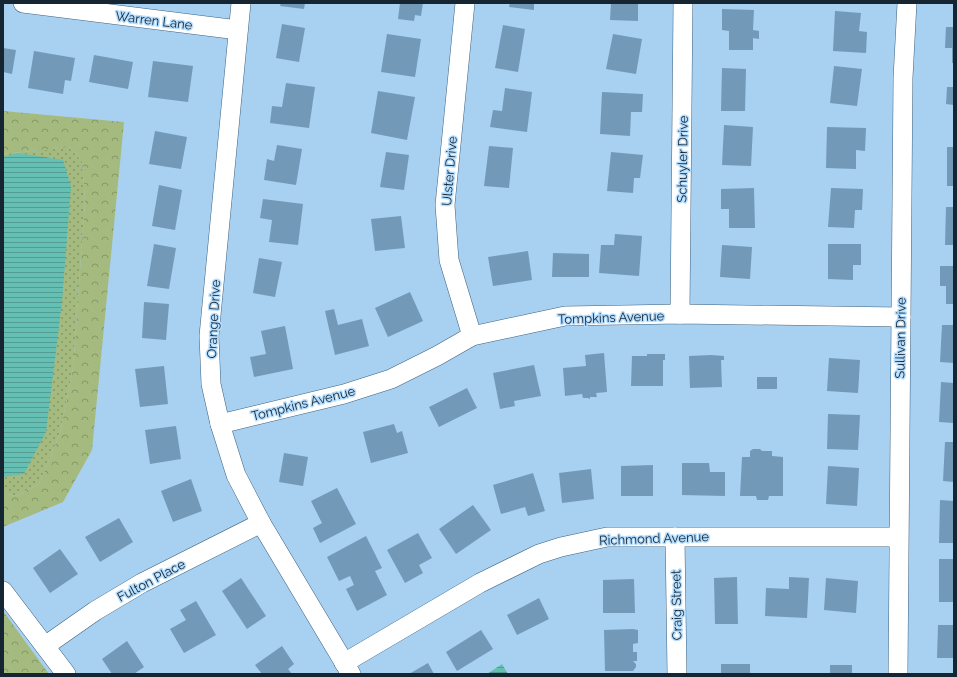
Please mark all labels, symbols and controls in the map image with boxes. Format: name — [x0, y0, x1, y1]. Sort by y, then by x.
street label: Warren Lane — [115, 8, 194, 33]
street label: Schuyler Drive — [674, 115, 691, 203]
street label: Ulster Drive — [439, 135, 460, 207]
street label: Orange Drive — [204, 279, 223, 359]
street label: Sullivan Drive — [892, 297, 909, 379]
street label: Tompkins Avenue — [558, 308, 665, 327]
street label: Tompkins Avenue — [250, 383, 357, 424]
street label: Richmond Avenue — [599, 529, 710, 548]
street label: Fulton Place — [115, 556, 188, 605]
street label: Craig Street — [668, 569, 685, 640]

